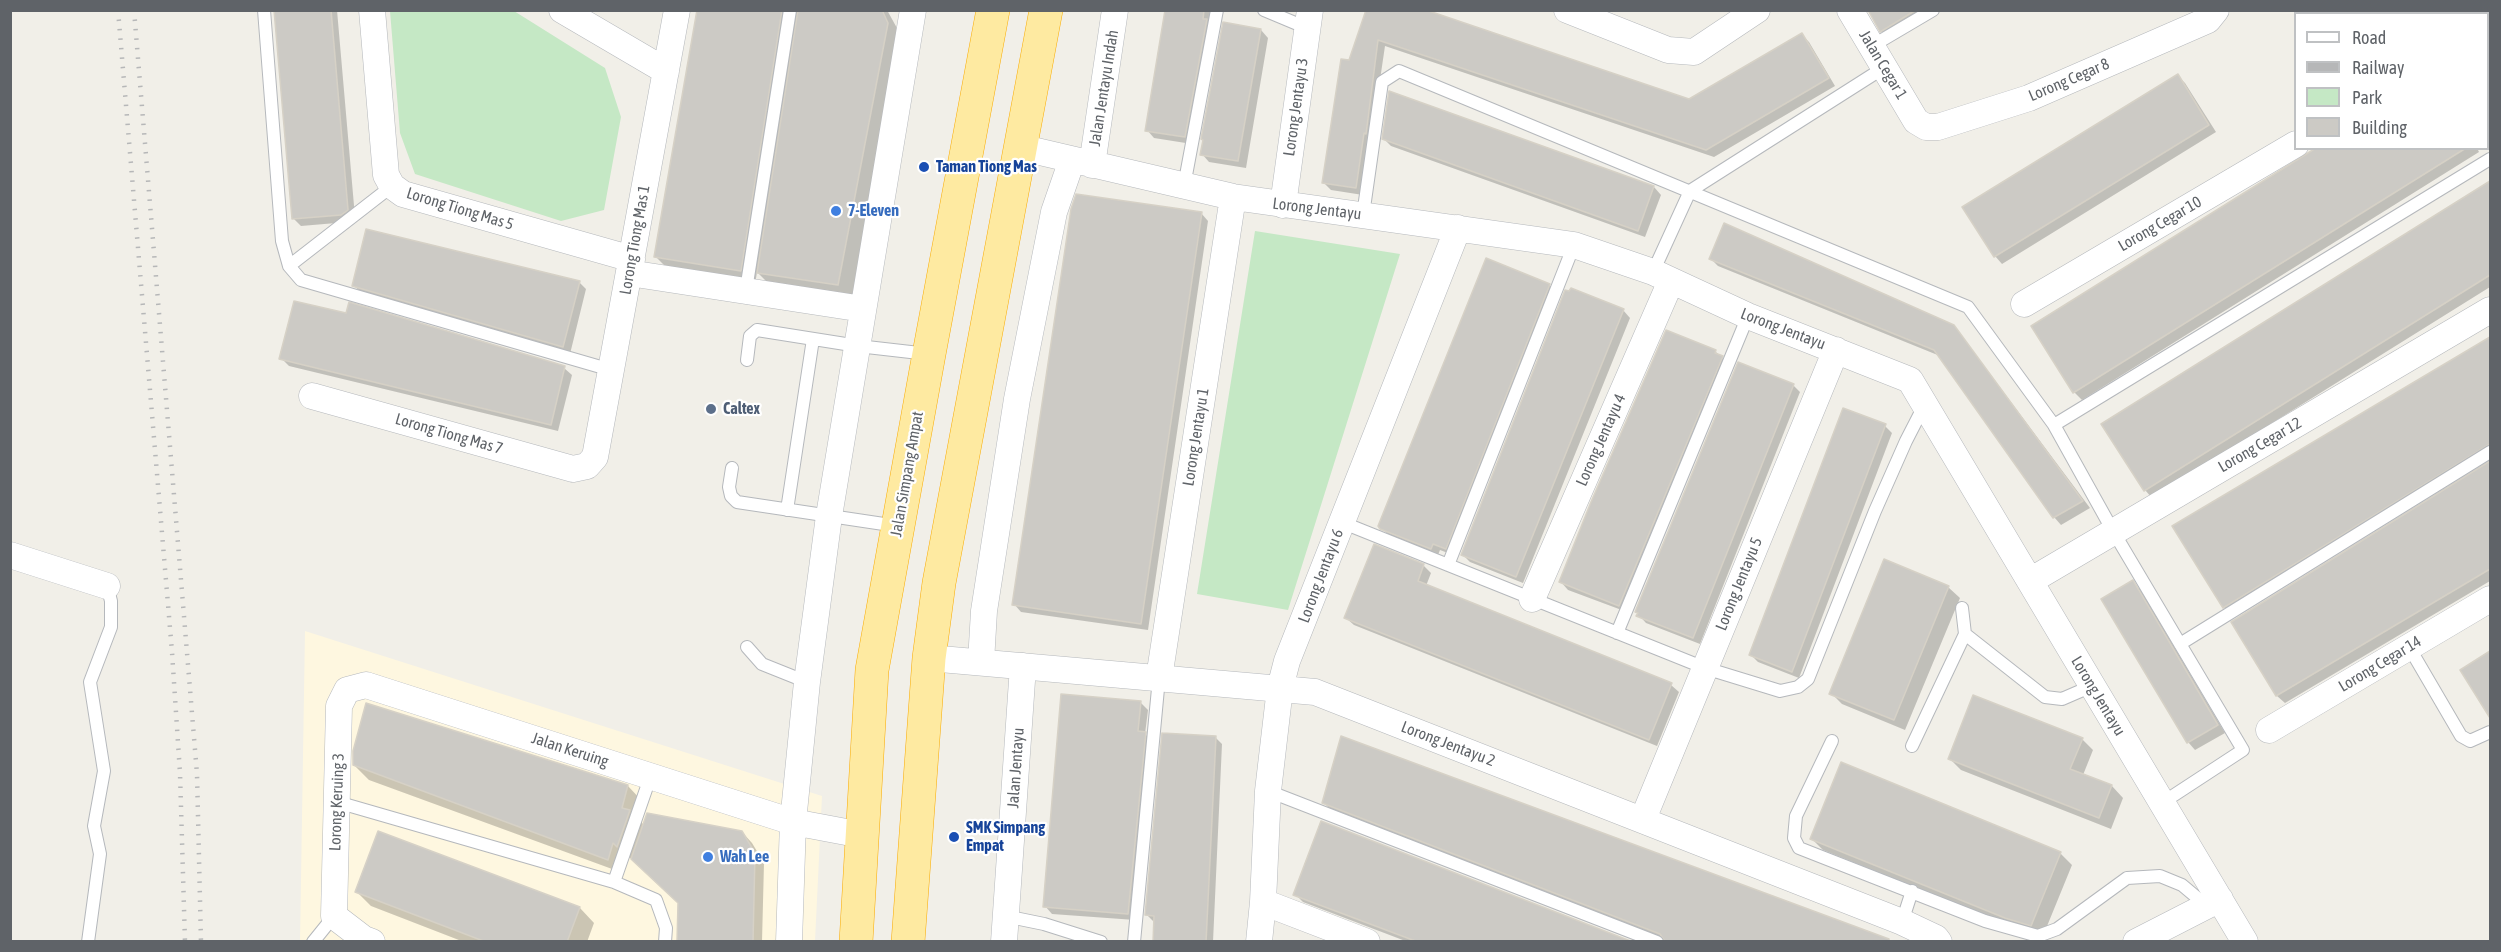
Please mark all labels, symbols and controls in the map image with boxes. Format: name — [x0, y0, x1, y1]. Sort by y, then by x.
legend — [2294, 12, 2489, 150]
street label: Jalan Cegar 1 — [1855, 27, 1911, 103]
text: Road — [2352, 27, 2386, 48]
street label: Jalan Jentayu Indah — [1085, 28, 1123, 148]
street label: Lorong Cegar 8 — [2026, 54, 2112, 106]
street label: Lorong Jentayu 3 — [1280, 57, 1312, 157]
text: Railway — [2352, 57, 2404, 78]
text: Park — [2352, 87, 2382, 108]
text: Building — [2352, 117, 2407, 138]
place label: Taman Tiong Mas — [936, 157, 1037, 177]
marker: Taman Tiong Mas — [917, 160, 931, 174]
street label: Lorong Tiong Mas 5 — [404, 184, 516, 234]
street label: Lorong Tiong Mas 1 — [616, 184, 654, 296]
street label: Lorong Cegar 10 — [2115, 192, 2205, 256]
street label: Lorong Jentayu — [1272, 194, 1362, 224]
place label: 7-Eleven — [848, 201, 899, 221]
marker: 7-Eleven — [829, 204, 843, 218]
street label: Lorong Jentayu — [1738, 304, 1828, 354]
street label: Lorong Jentayu 1 — [1179, 387, 1213, 487]
street label: Lorong Jentayu 4 — [1572, 391, 1630, 489]
place label: Caltex — [723, 399, 760, 419]
marker: Caltex — [704, 402, 718, 416]
street label: Lorong Tiong Mas 7 — [393, 409, 505, 459]
street label: Jalan Simpang Ampat — [887, 410, 927, 538]
street label: Lorong Cegar 12 — [2215, 413, 2305, 477]
street label: Lorong Jentayu 6 — [1294, 526, 1348, 626]
street label: Lorong Jentayu 5 — [1712, 535, 1766, 633]
street label: Lorong Cegar 14 — [2335, 632, 2425, 696]
street label: Lorong Jentayu — [2067, 653, 2129, 739]
street label: Lorong Jentayu 2 — [1398, 717, 1498, 771]
street label: Jalan Jentayu — [1004, 727, 1028, 809]
street label: Jalan Keruing — [529, 729, 611, 771]
street label: Lorong Keruing 3 — [326, 753, 348, 851]
place label: SMK Simpang Empat — [966, 818, 1045, 856]
marker: SMK Simpang Empat — [947, 830, 961, 844]
place label: Wah Lee — [720, 847, 769, 867]
marker: Wah Lee — [701, 850, 715, 864]

